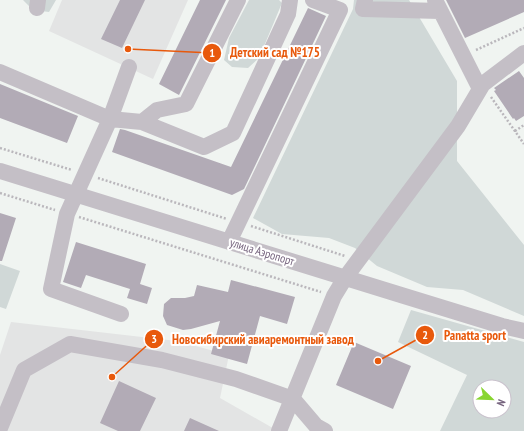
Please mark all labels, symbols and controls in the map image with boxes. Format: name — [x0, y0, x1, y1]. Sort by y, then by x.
callout: Детский сад №175 — [202, 40, 328, 65]
text: Детский сад №175 — [230, 44, 320, 61]
text: 1 — [209, 45, 215, 60]
street label: улица Аэропорт — [228, 235, 296, 268]
callout: Panatta sport — [415, 323, 514, 348]
callout: Новосибирский авиаремонтный завод — [144, 327, 362, 352]
text: 2 — [422, 327, 428, 342]
text: Panatta sport — [444, 327, 506, 344]
text: 3 — [151, 331, 157, 346]
text: Новосибирский авиаремонтный завод — [172, 331, 355, 348]
north arrow — [472, 379, 512, 419]
text: N — [494, 397, 509, 408]

